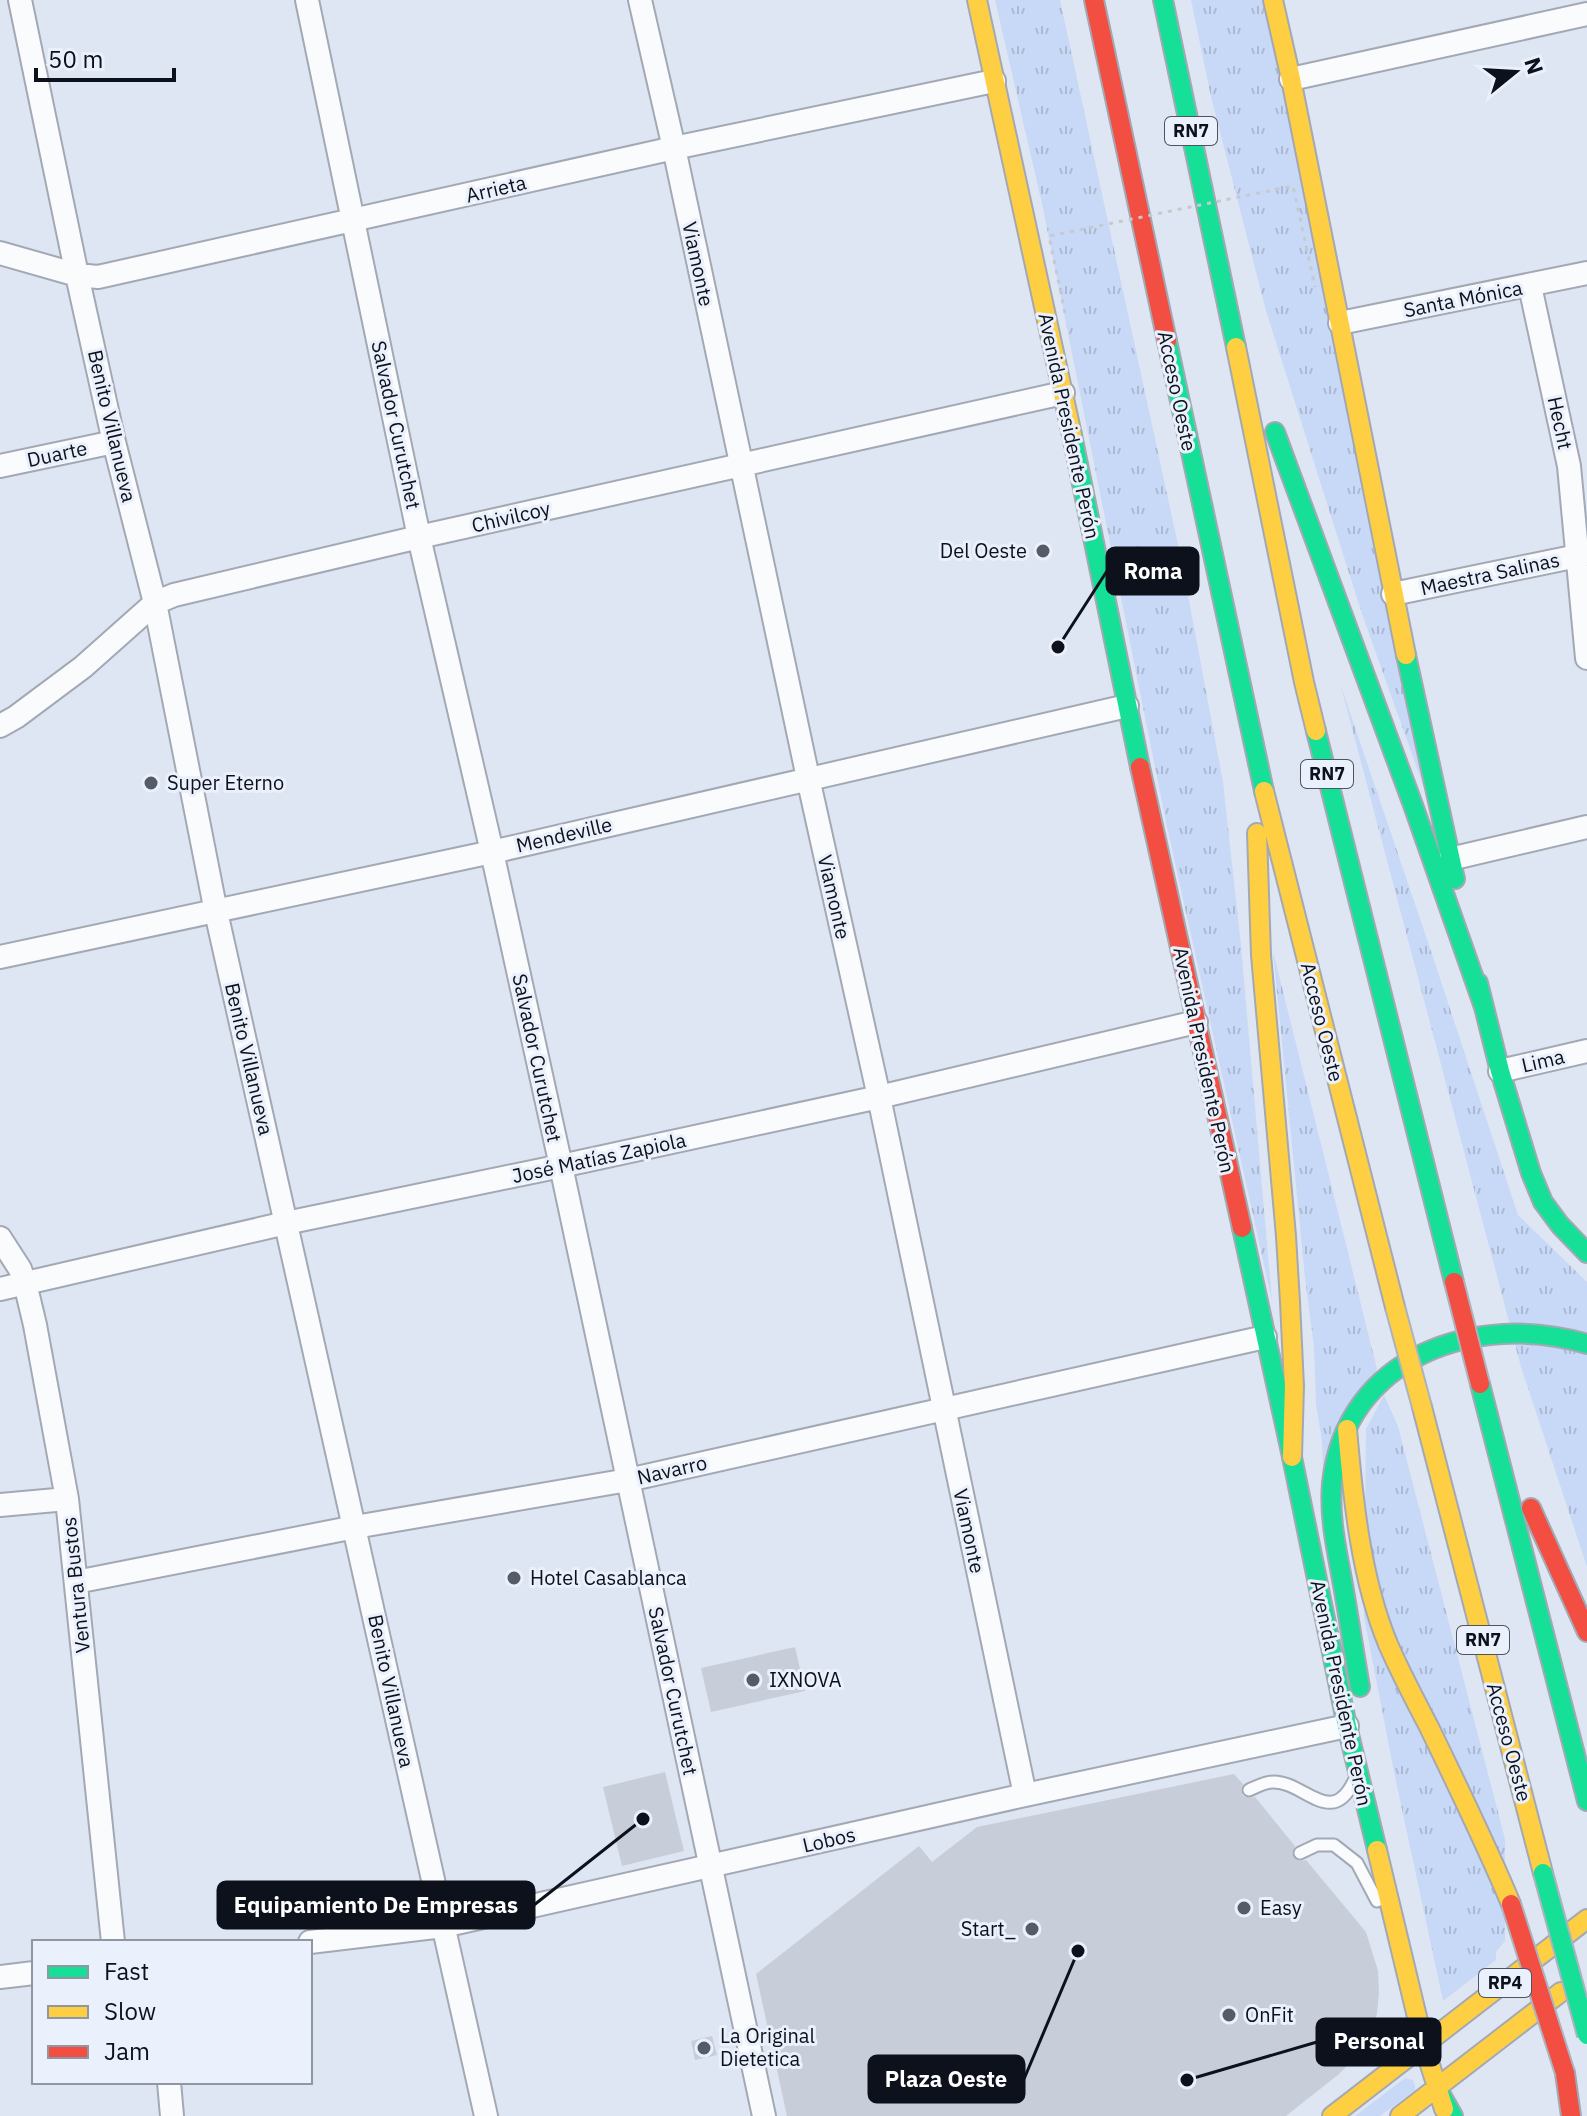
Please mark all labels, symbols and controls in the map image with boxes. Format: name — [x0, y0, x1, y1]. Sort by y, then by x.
scale bar — [36, 32, 174, 82]
north arrow — [1475, 32, 1555, 112]
text: 50 m — [48, 43, 103, 75]
text: N — [1518, 54, 1551, 78]
road number: RN7 — [1165, 117, 1217, 145]
street label: Arrieta — [463, 168, 529, 209]
street label: Viamonte — [676, 219, 721, 309]
street label: Santa Mónica — [1401, 274, 1525, 323]
street label: Avenida Presidente Perón — [1032, 310, 1107, 541]
street label: Acceso Oeste — [1152, 328, 1203, 453]
street label: Salvador Curutchet — [365, 338, 428, 512]
street label: Benito Villanueva — [82, 347, 143, 505]
street label: Hecht — [1542, 394, 1579, 452]
street label: Duarte — [24, 434, 89, 473]
street label: Chivilcoy — [469, 494, 553, 539]
place label: Del Oeste — [940, 537, 1027, 564]
marker: Del Oeste — [1034, 542, 1052, 560]
street label: Maestra Salinas — [1418, 546, 1562, 601]
callout: Roma — [1107, 548, 1198, 594]
text: Roma — [1123, 556, 1183, 585]
road number: RN7 — [1301, 760, 1353, 788]
place label: Super Eterno — [167, 769, 284, 796]
marker: Super Eterno — [142, 774, 160, 792]
street label: Mendeville — [513, 810, 614, 859]
street label: Viamonte — [812, 852, 857, 942]
street label: Avenida Presidente Perón — [1167, 944, 1242, 1175]
street label: Acceso Oeste — [1295, 959, 1350, 1084]
street label: Salvador Curutchet — [506, 971, 569, 1145]
street label: Benito Villanueva — [219, 980, 280, 1138]
street label: Lima — [1519, 1042, 1567, 1079]
street label: José Matías Zapiola — [509, 1126, 689, 1189]
street label: Navarro — [634, 1448, 709, 1491]
street label: Viamonte — [947, 1486, 992, 1576]
street label: Ventura Bustos — [55, 1516, 96, 1655]
place label: Hotel Casablanca — [530, 1564, 687, 1591]
marker: Hotel Casablanca — [505, 1569, 523, 1587]
street label: Avenida Presidente Perón — [1304, 1577, 1379, 1808]
street label: Salvador Curutchet — [642, 1604, 705, 1778]
street label: Benito Villanueva — [362, 1612, 421, 1770]
road number: RN7 — [1457, 1626, 1509, 1654]
place label: IXNOVA — [769, 1666, 842, 1693]
marker: IXNOVA — [744, 1671, 762, 1689]
street label: Acceso Oeste — [1481, 1679, 1538, 1804]
street label: Lobos — [800, 1820, 858, 1859]
callout: Equipamiento De Empresas — [218, 1882, 534, 1928]
text: Equipamiento De Empresas — [234, 1890, 518, 1919]
place label: Easy — [1260, 1894, 1302, 1921]
marker: Easy — [1235, 1899, 1253, 1917]
place label: Start_ — [961, 1915, 1016, 1942]
marker: Start_ — [1023, 1920, 1041, 1938]
legend — [32, 1940, 312, 2084]
text: Fast — [104, 1955, 149, 1987]
road number: RP4 — [1479, 1969, 1531, 1997]
text: Slow — [104, 1995, 156, 2027]
place label: OnFit — [1245, 2001, 1294, 2028]
marker: OnFit — [1220, 2006, 1238, 2024]
callout: Personal — [1317, 2019, 1440, 2065]
place label: La Original Dietetica — [720, 2022, 815, 2072]
text: Personal — [1333, 2026, 1425, 2055]
text: Jam — [104, 2035, 150, 2067]
marker: La Original Dietetica — [695, 2039, 713, 2057]
callout: Plaza Oeste — [869, 2056, 1024, 2102]
text: Plaza Oeste — [885, 2064, 1007, 2093]

